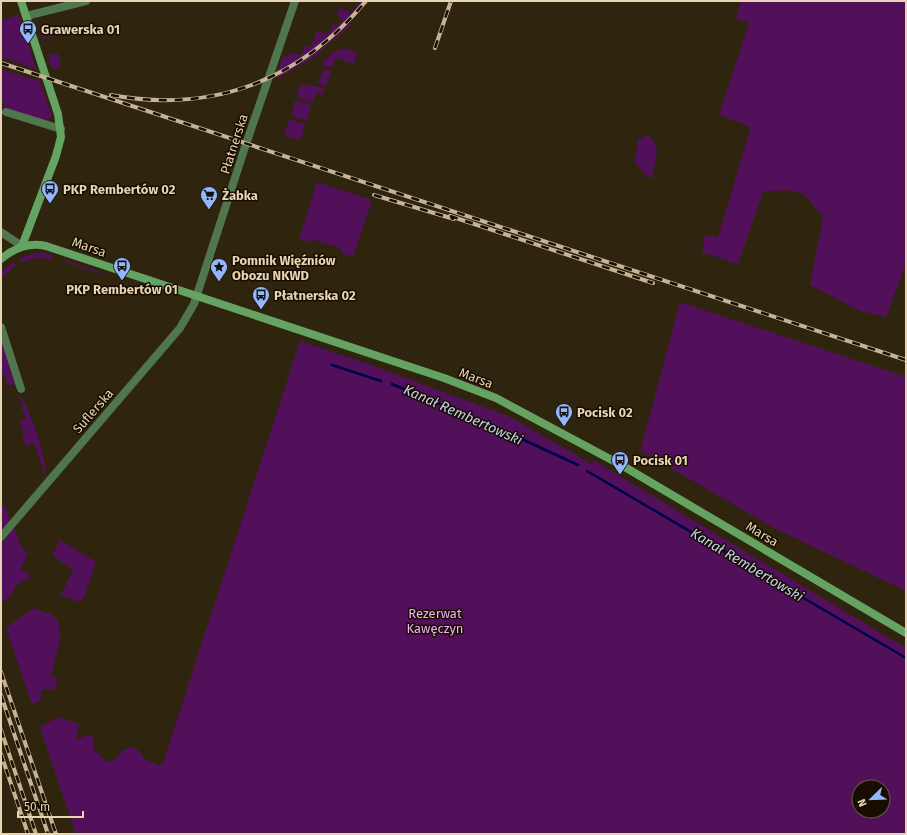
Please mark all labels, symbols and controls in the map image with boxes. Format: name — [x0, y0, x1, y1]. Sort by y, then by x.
bus stop icon: Grawerska 01 — [18, 19, 38, 44]
place label: Grawerska 01 — [41, 22, 120, 37]
street label: Płatnerska — [217, 112, 251, 176]
bus stop icon: PKP Rembertów 02 — [40, 179, 60, 204]
place label: PKP Rembertów 02 — [63, 182, 176, 197]
supermarket icon: Żabka — [199, 185, 219, 210]
place label: Żabka — [222, 188, 258, 203]
street label: Marsa — [70, 234, 108, 260]
place label: Pomnik Więźniów Obozu NKWD — [232, 253, 336, 283]
bus stop icon: PKP Rembertów 01 — [112, 256, 132, 281]
place icon: Pomnik Więźniów Obozu NKWD — [209, 257, 229, 282]
place label: PKP Rembertów 01 — [66, 282, 178, 297]
bus stop icon: Płatnerska 02 — [251, 285, 271, 310]
place label: Płatnerska 02 — [274, 288, 356, 303]
street label: Marsa — [457, 365, 495, 391]
water label: Kanał Rembertowski — [401, 381, 525, 449]
street label: Suflerska — [70, 386, 116, 436]
bus stop icon: Pocisk 02 — [554, 402, 574, 427]
place label: Pocisk 02 — [577, 405, 633, 420]
bus stop icon: Pocisk 01 — [610, 450, 630, 475]
place label: Pocisk 01 — [633, 453, 688, 468]
street label: Marsa — [743, 519, 781, 549]
water label: Kanał Rembertowski — [688, 525, 807, 605]
park label: Rezerwat Kawęczyn — [407, 606, 463, 636]
north arrow — [851, 779, 891, 819]
scale bar — [18, 793, 83, 819]
text: N — [855, 797, 870, 809]
text: 50 m — [24, 800, 50, 814]

